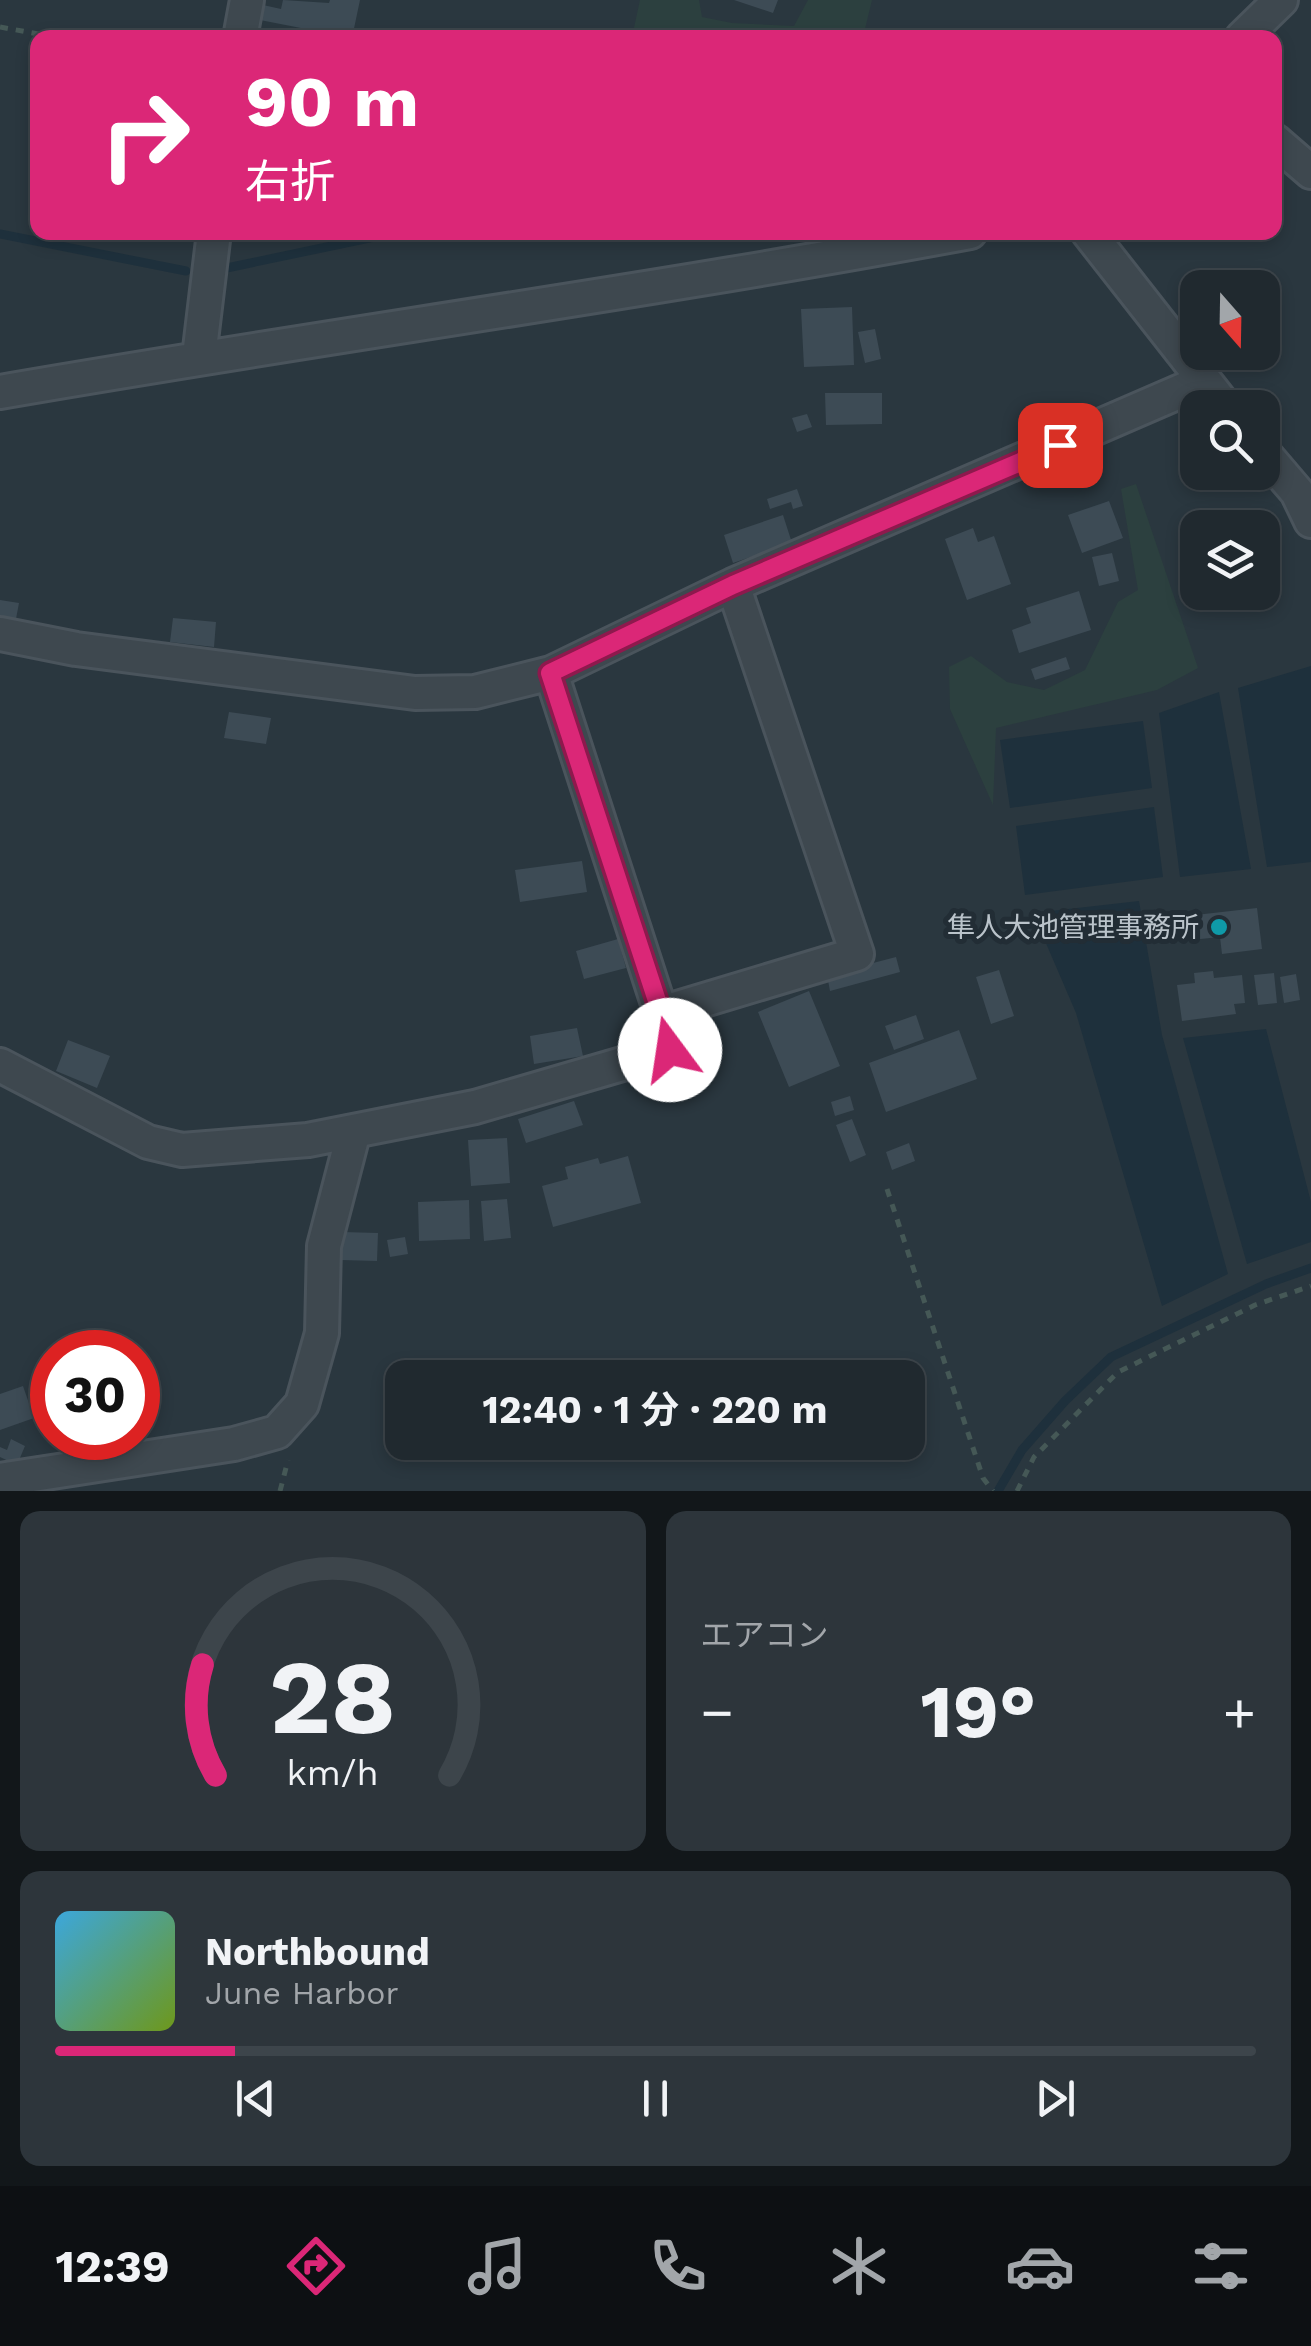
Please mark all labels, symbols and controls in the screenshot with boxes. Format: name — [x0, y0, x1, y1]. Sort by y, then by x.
text: 90 m — [245, 61, 419, 143]
icon: right — [80, 70, 210, 200]
text: 右折 — [245, 155, 335, 208]
north arrow — [1180, 270, 1280, 370]
map controls — [1180, 270, 1280, 610]
button: search — [1180, 390, 1280, 490]
pin — [1018, 403, 1103, 488]
icon: arrive — [1033, 418, 1088, 473]
button: layers — [1180, 510, 1280, 610]
place label: 隼人大池管理事務所 — [947, 911, 1199, 944]
marker: 隼人大池管理事務所 — [1208, 916, 1230, 938]
position arrow — [618, 998, 722, 1102]
speed limit sign: 30 — [30, 1330, 160, 1460]
text: 12:40 · 1 分 · 220 m — [482, 1388, 828, 1432]
text: エアコン — [701, 1616, 829, 1654]
text: 28 — [269, 1636, 396, 1758]
text: 19° — [920, 1667, 1036, 1755]
text: − — [701, 1680, 734, 1744]
text: + — [1223, 1680, 1256, 1744]
text: km/h — [287, 1752, 379, 1794]
text: Northbound — [205, 1930, 430, 1974]
text: June Harbor — [205, 1974, 399, 2012]
icon: previous — [228, 2071, 283, 2126]
icon: pause — [628, 2071, 683, 2126]
icon: next — [1028, 2071, 1083, 2126]
icon: directions — [281, 2231, 351, 2301]
icon: music — [462, 2231, 532, 2301]
icon: phone — [643, 2231, 713, 2301]
icon: climate — [824, 2231, 894, 2301]
icon: car — [1005, 2231, 1075, 2301]
icon: filters — [1186, 2231, 1256, 2301]
text: 12:39 — [55, 2240, 170, 2293]

